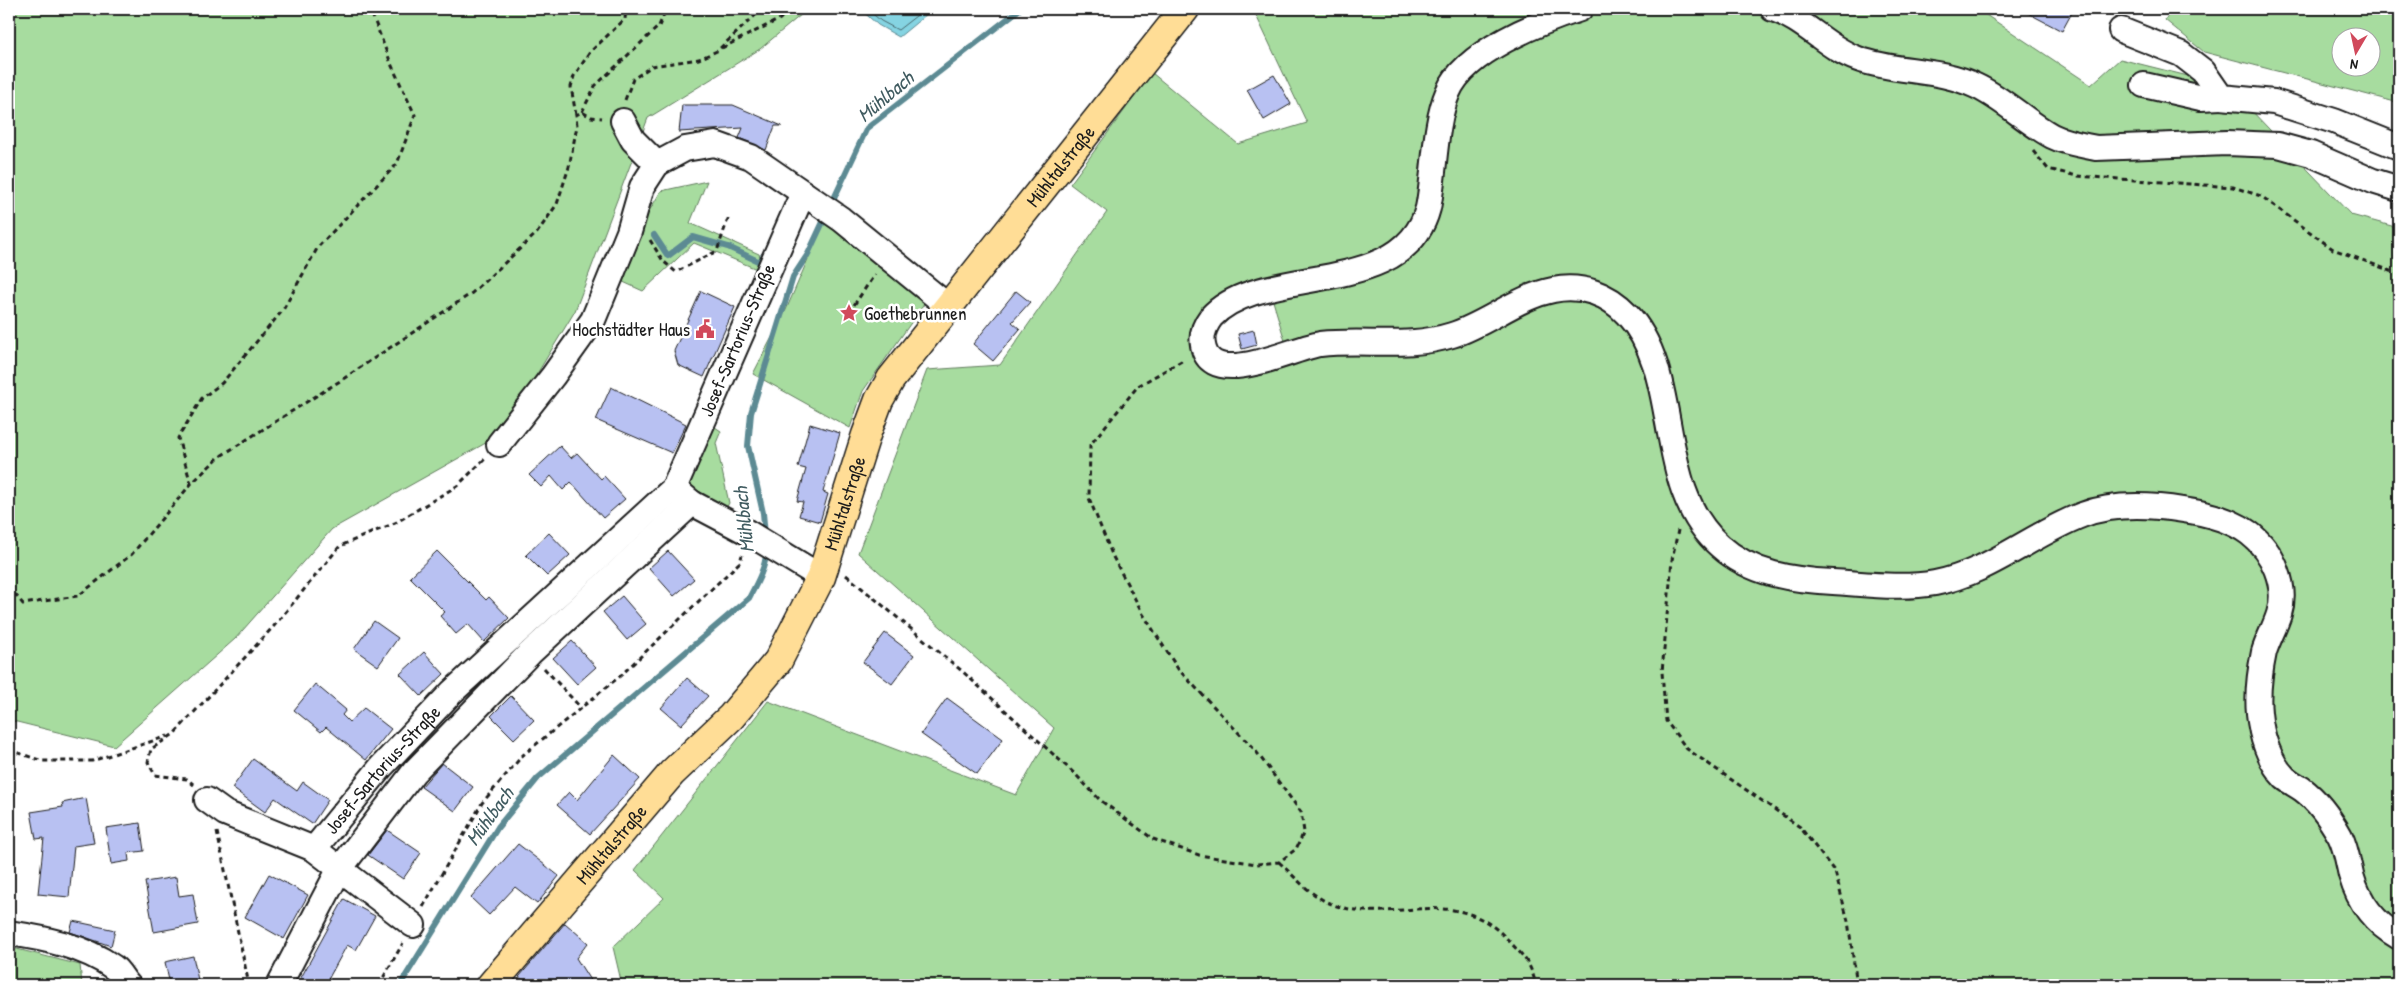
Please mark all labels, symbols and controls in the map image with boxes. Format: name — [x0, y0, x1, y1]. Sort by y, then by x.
north arrow — [2330, 28, 2380, 78]
text: N — [2348, 55, 2359, 75]
water label: Mühlbach — [851, 63, 920, 128]
street label: Mühltalstraße — [1020, 120, 1101, 212]
street label: Josef-Sartorius-Straße — [693, 259, 781, 420]
place label: Goethebrunnen — [864, 300, 967, 326]
place icon: Goethebrunnen — [838, 302, 860, 324]
place label: Hochstädter Haus — [572, 316, 690, 342]
public building icon: Hochstädter Haus — [694, 318, 716, 340]
street label: Mühltalstraße — [817, 452, 872, 554]
water label: Mühlbach — [726, 484, 760, 554]
street label: Josef-Sartorius-Straße — [319, 699, 446, 839]
water label: Mühlbach — [459, 780, 520, 851]
street label: Mühltalstraße — [570, 799, 653, 890]

